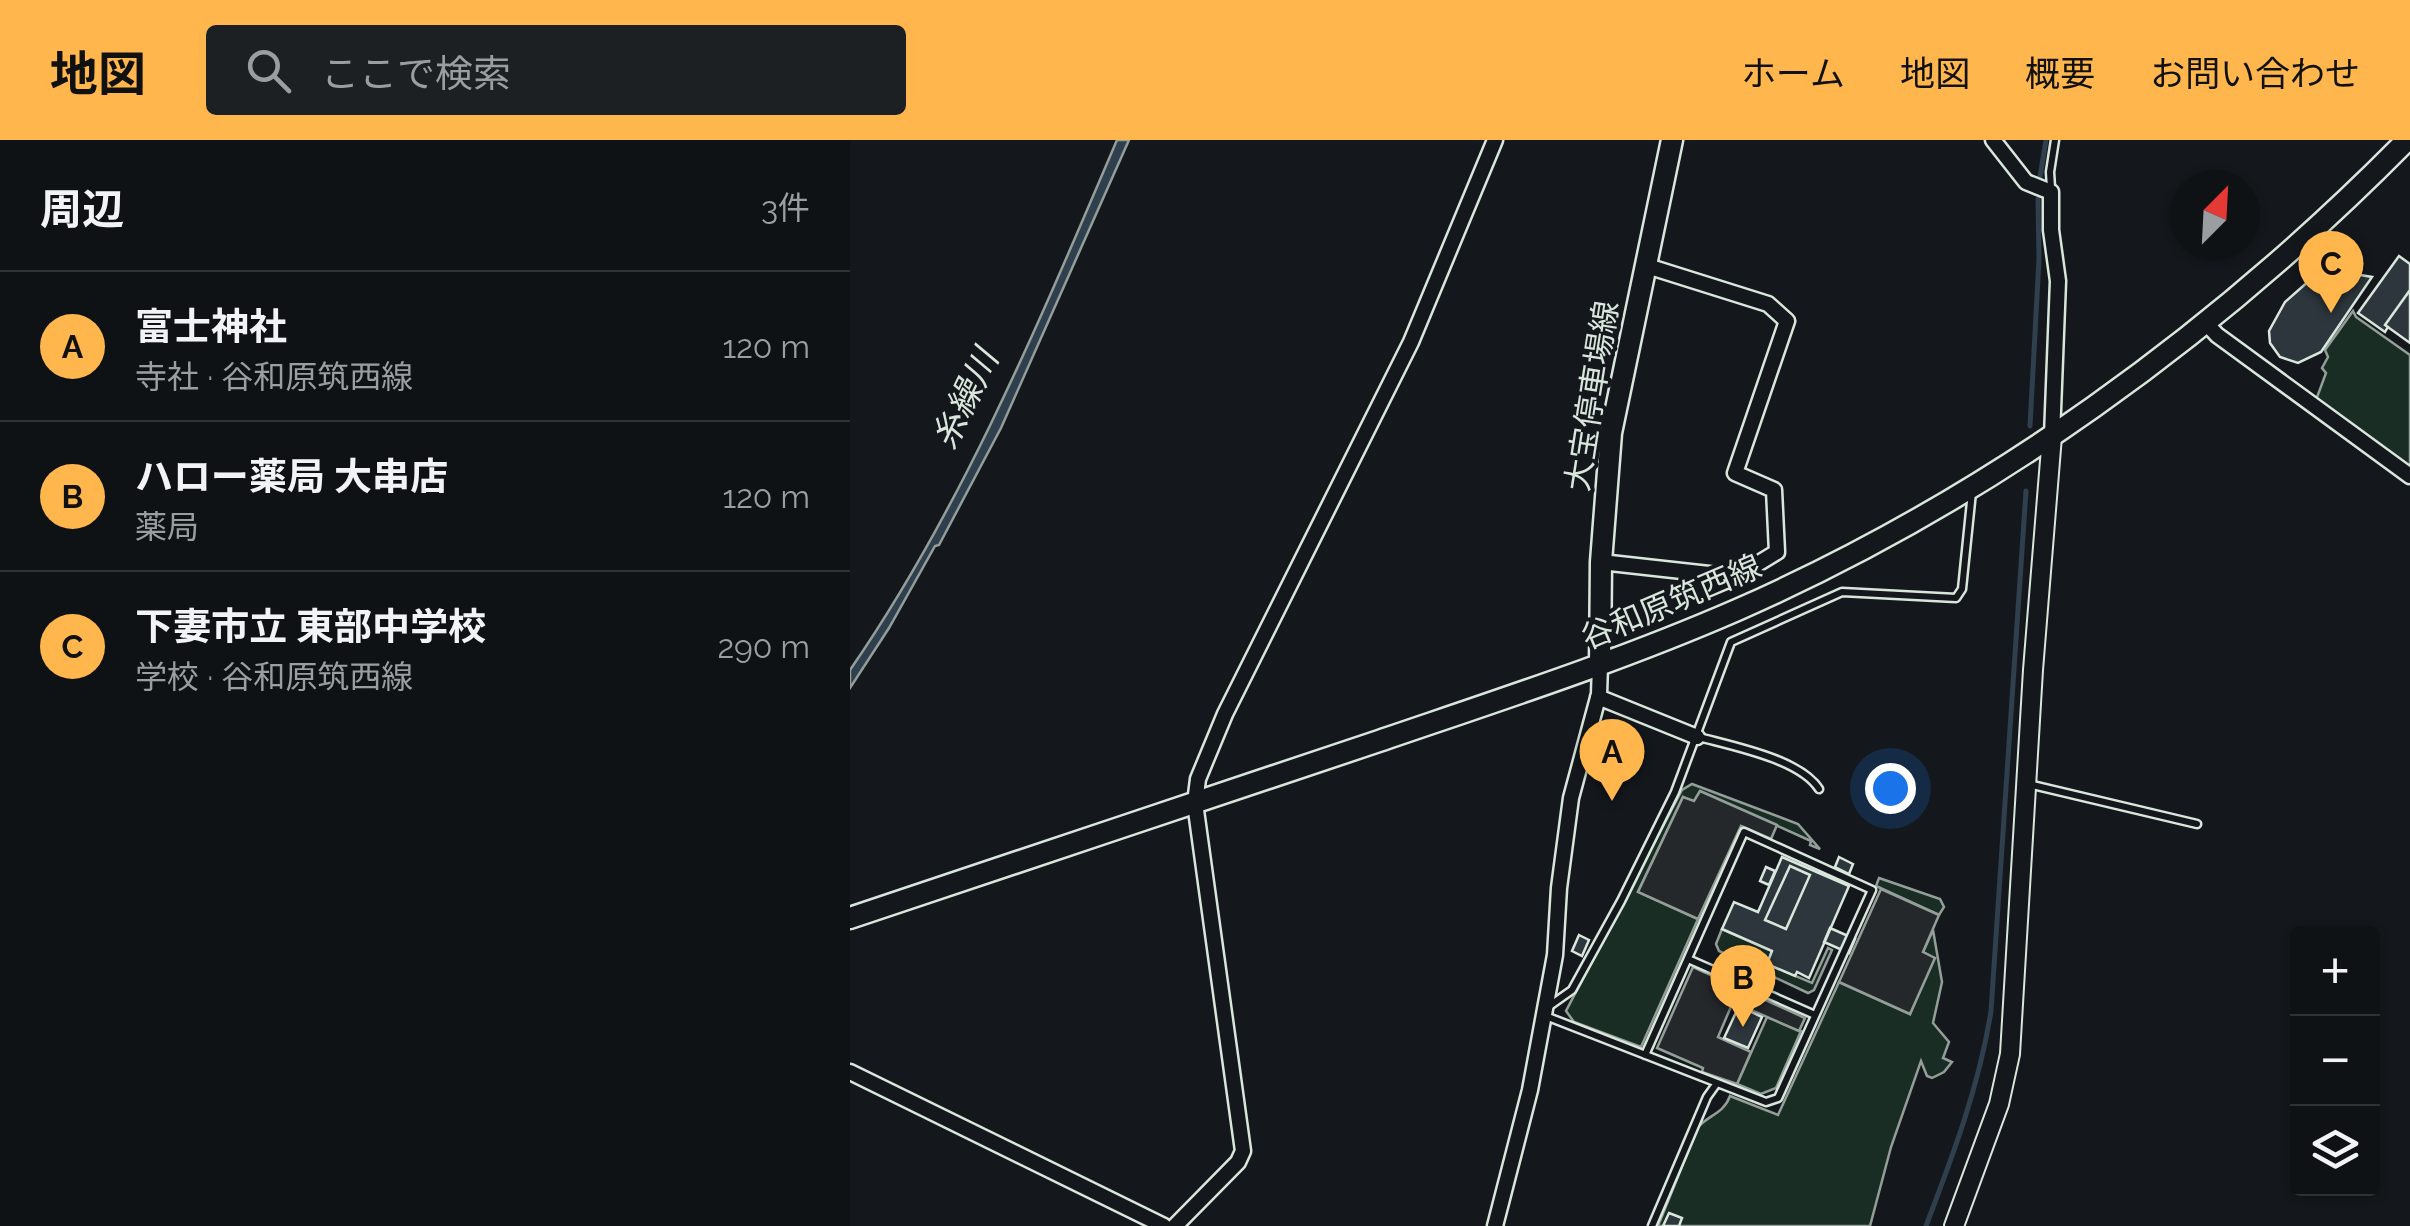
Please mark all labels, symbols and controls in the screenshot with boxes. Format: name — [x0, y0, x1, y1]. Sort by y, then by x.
search box — [206, 25, 906, 115]
icon: search — [241, 43, 296, 98]
text: 地図 — [50, 46, 146, 102]
text: ここで検索 — [321, 51, 511, 96]
text: ホーム — [1741, 53, 1845, 94]
text: 地図 — [1900, 53, 1970, 94]
text: 概要 — [2025, 53, 2095, 94]
text: お問い合わせ — [2150, 53, 2360, 94]
north arrow — [2170, 170, 2260, 260]
text: 周辺 — [40, 185, 124, 234]
text: 3件 — [761, 189, 810, 226]
pin: C — [2298, 230, 2364, 313]
street label: 大宝停車場線 — [1558, 298, 1625, 494]
text: 富士神社 — [135, 304, 287, 349]
text: A — [62, 328, 83, 365]
text: 120 m — [722, 328, 810, 365]
water label: 糸繰川 — [923, 339, 1008, 455]
text: 寺社 · 谷和原筑西線 — [135, 358, 413, 395]
text: ハロー薬局 大串店 — [135, 454, 448, 499]
text: B — [62, 478, 83, 515]
text: 120 m — [722, 478, 810, 515]
text: 薬局 — [135, 508, 199, 545]
street label: 谷和原筑西線 — [1575, 547, 1766, 656]
text: 下妻市立 東部中学校 — [135, 604, 486, 649]
text: C — [62, 628, 83, 665]
text: 290 m — [717, 628, 810, 665]
text: 学校 · 谷和原筑西線 — [135, 658, 413, 695]
pin: A — [1580, 718, 1644, 801]
your location — [1865, 763, 1916, 814]
map controls — [2290, 926, 2380, 1196]
button: + — [2290, 926, 2380, 1016]
pin: B — [1710, 944, 1776, 1027]
button: − — [2290, 1016, 2380, 1106]
button: layers — [2290, 1106, 2380, 1196]

